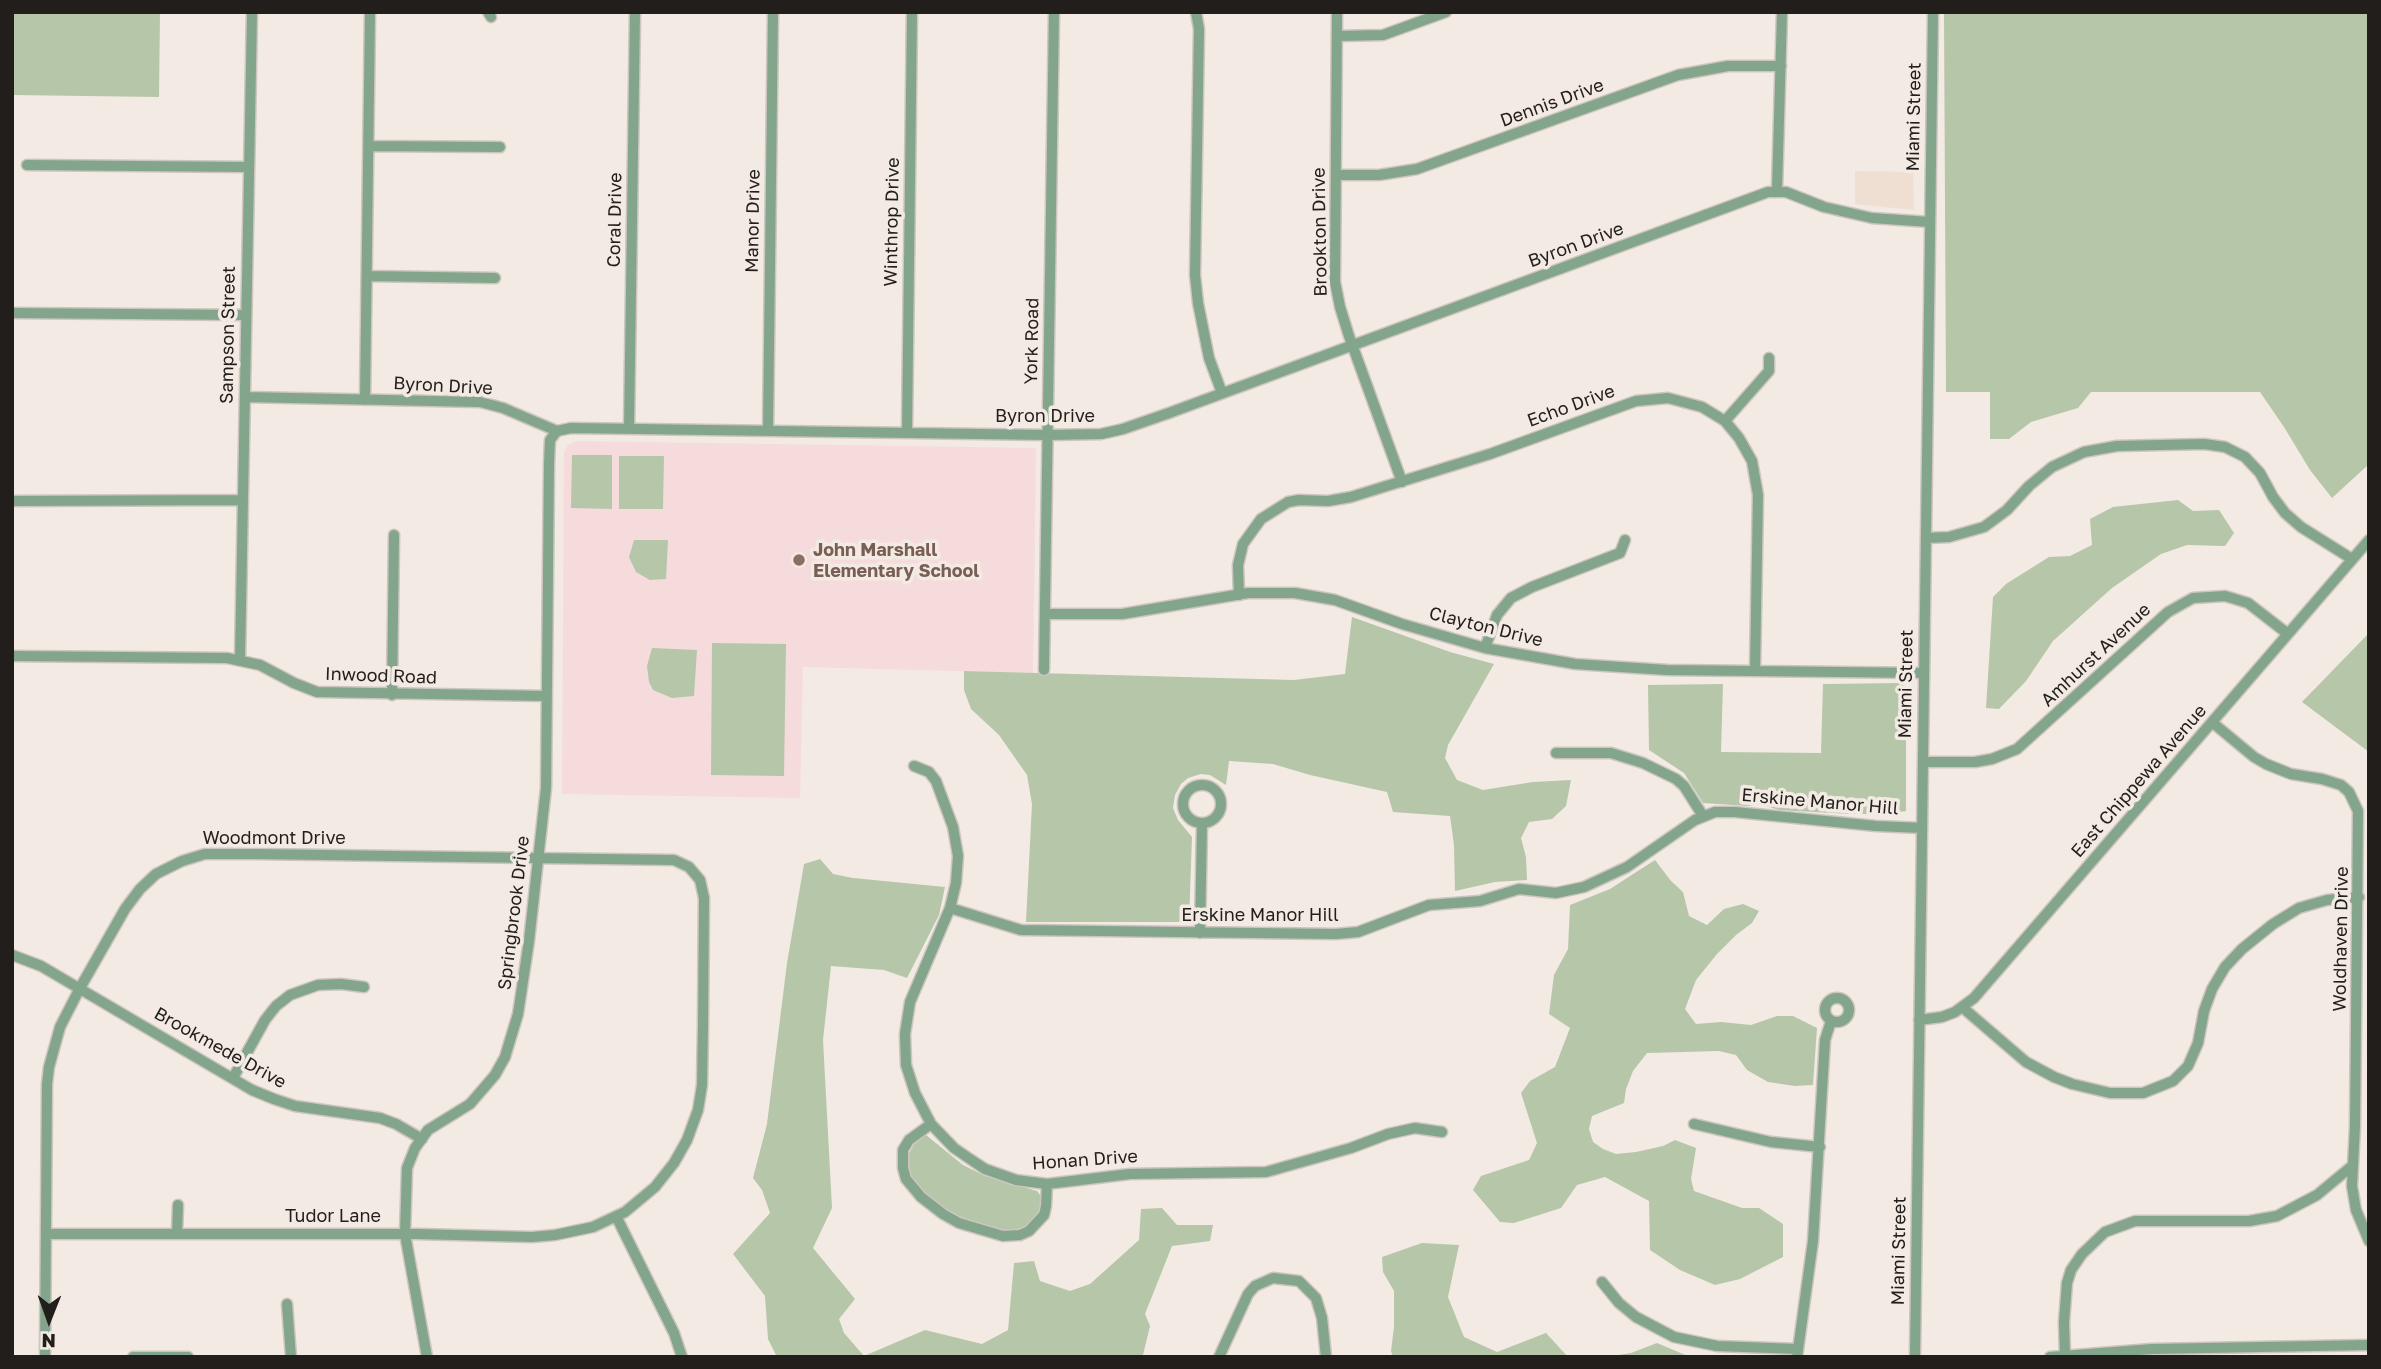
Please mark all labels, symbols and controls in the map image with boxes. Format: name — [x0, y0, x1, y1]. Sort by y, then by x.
street label: Miami Street — [1902, 62, 1926, 172]
street label: Dennis Drive — [1497, 74, 1607, 132]
street label: Winthrop Drive — [880, 157, 904, 287]
street label: Brookton Drive — [1308, 167, 1332, 297]
street label: Manor Drive — [741, 169, 765, 273]
street label: Coral Drive — [603, 172, 627, 268]
street label: Byron Drive — [1525, 218, 1627, 272]
street label: Sampson Street — [216, 266, 240, 404]
street label: York Road — [1020, 297, 1044, 385]
street label: Byron Drive — [393, 373, 493, 399]
street label: Echo Drive — [1524, 380, 1618, 432]
street label: Byron Drive — [995, 405, 1095, 427]
place label: John Marshall Elementary School — [813, 539, 979, 582]
marker: John Marshall Elementary School — [791, 552, 807, 568]
street label: Amhurst Avenue — [2037, 599, 2155, 711]
street label: Clayton Drive — [1427, 602, 1545, 652]
street label: Miami Street — [1894, 629, 1918, 739]
street label: Inwood Road — [325, 663, 437, 689]
street label: East Chippewa Avenue — [2067, 700, 2211, 862]
street label: Erskine Manor Hill — [1741, 784, 1899, 820]
street label: Woodmont Drive — [202, 827, 346, 849]
street label: Springbrook Drive — [494, 835, 534, 991]
street label: Woldhaven Drive — [2329, 866, 2353, 1012]
street label: Erskine Manor Hill — [1181, 904, 1339, 926]
street label: Brookmede Drive — [150, 1003, 290, 1093]
street label: Honan Drive — [1031, 1146, 1139, 1174]
street label: Miami Street — [1887, 1196, 1911, 1306]
street label: Tudor Lane — [285, 1205, 381, 1227]
north arrow — [14, 1285, 84, 1355]
text: N — [41, 1330, 56, 1353]

